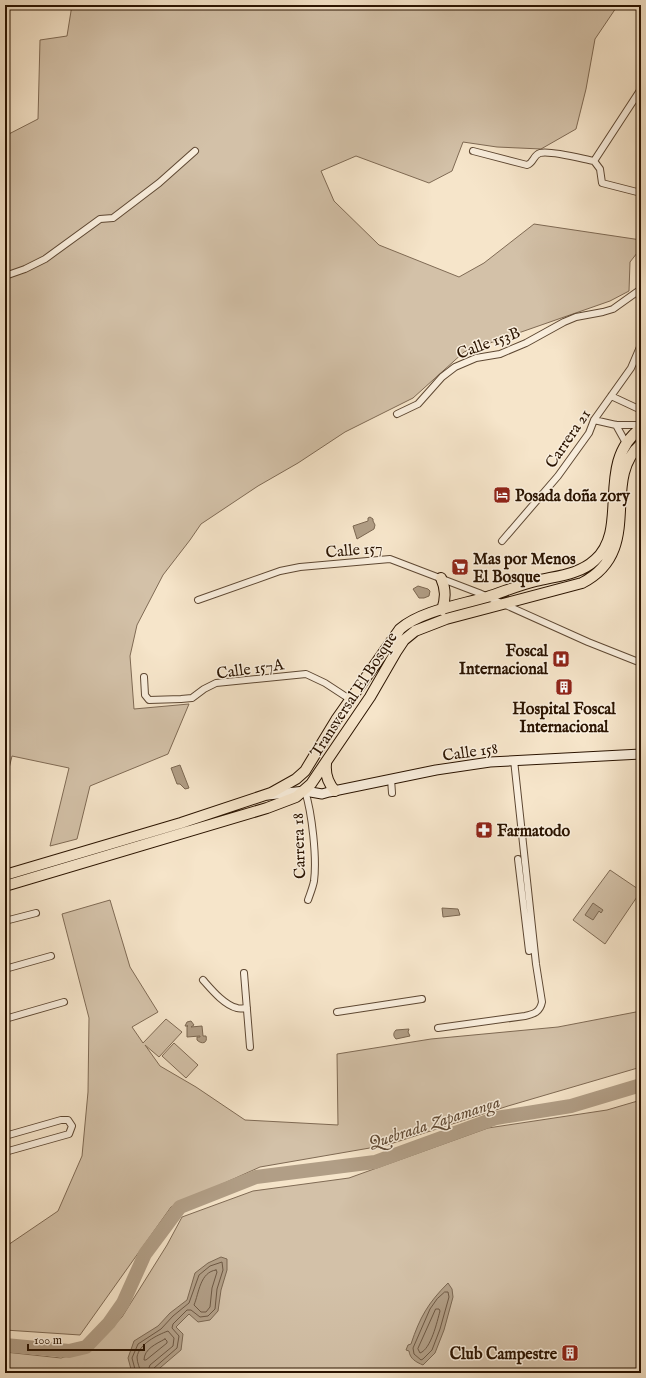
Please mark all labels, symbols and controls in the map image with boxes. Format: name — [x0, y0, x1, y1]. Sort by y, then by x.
street label: Calle 153B — [454, 323, 523, 365]
street label: Carrera 21 — [542, 406, 596, 473]
hotel icon: Posada doña zory — [492, 485, 512, 505]
place label: Posada doña zory — [515, 487, 631, 507]
street label: Calle 157 — [325, 539, 383, 563]
place label: Mas por Menos El Bosque — [473, 550, 576, 588]
supermarket icon: Mas por Menos El Bosque — [450, 557, 470, 577]
street label: Transversal El Bosque — [307, 629, 403, 761]
place label: Foscal Internacional — [459, 642, 549, 680]
hospital icon: Foscal Internacional — [551, 649, 571, 669]
street label: Calle 157A — [215, 655, 286, 685]
building icon: Hospital Foscal Internacional — [554, 677, 574, 697]
place label: Hospital Foscal Internacional — [512, 700, 616, 738]
street label: Calle 158 — [441, 739, 499, 767]
street label: Carrera 18 — [289, 813, 311, 879]
pharmacy icon: Farmatodo — [474, 820, 494, 840]
place label: Farmatodo — [497, 822, 571, 842]
water label: Quebrada Zapamanga — [366, 1092, 503, 1155]
scale bar — [28, 1326, 144, 1352]
text: 100 m — [34, 1333, 62, 1348]
building icon: Club Campestre — [560, 1343, 580, 1363]
place label: Club Campestre — [450, 1345, 558, 1365]

